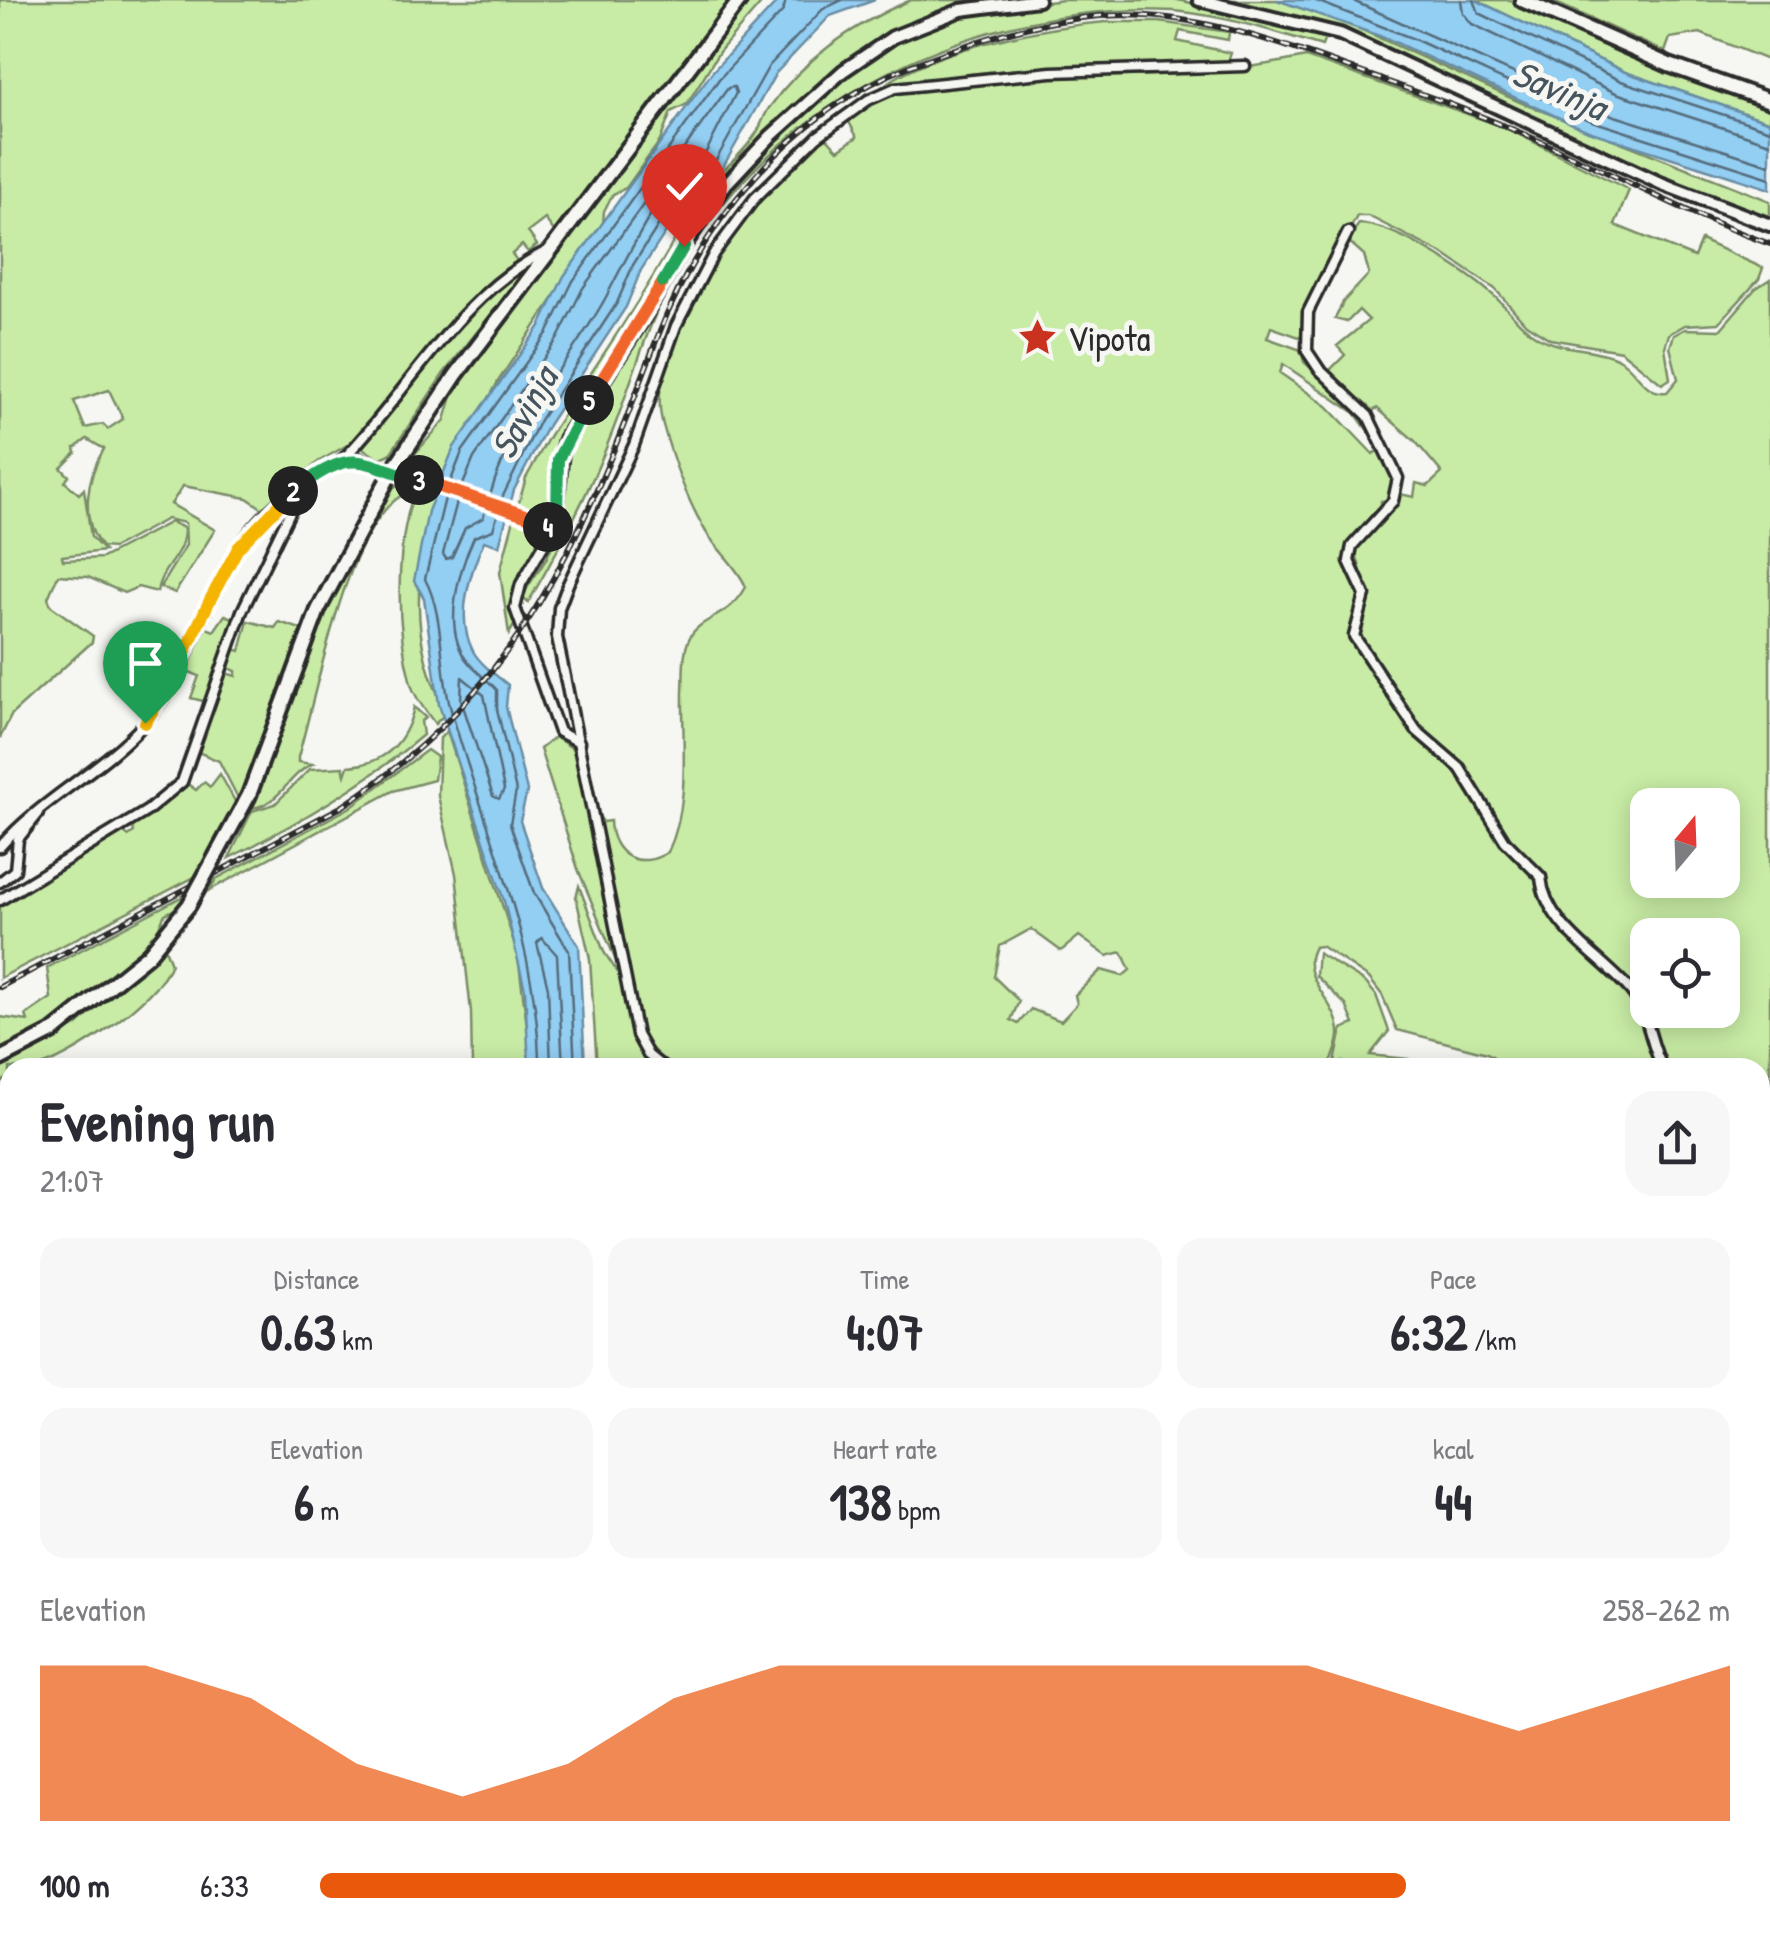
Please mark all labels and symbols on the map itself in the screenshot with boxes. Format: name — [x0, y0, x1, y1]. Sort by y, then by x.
water label: Savinja — [1505, 46, 1619, 133]
pin — [642, 144, 727, 247]
place label: Vipota — [1068, 315, 1151, 362]
place icon: Vipota — [1017, 317, 1059, 359]
water label: Savinja — [477, 353, 571, 467]
pin: 5 — [564, 375, 614, 425]
pin: 3 — [394, 455, 444, 505]
pin: 2 — [268, 466, 318, 516]
pin: 4 — [523, 502, 573, 552]
pin — [103, 621, 188, 724]
north arrow — [1630, 788, 1740, 898]

